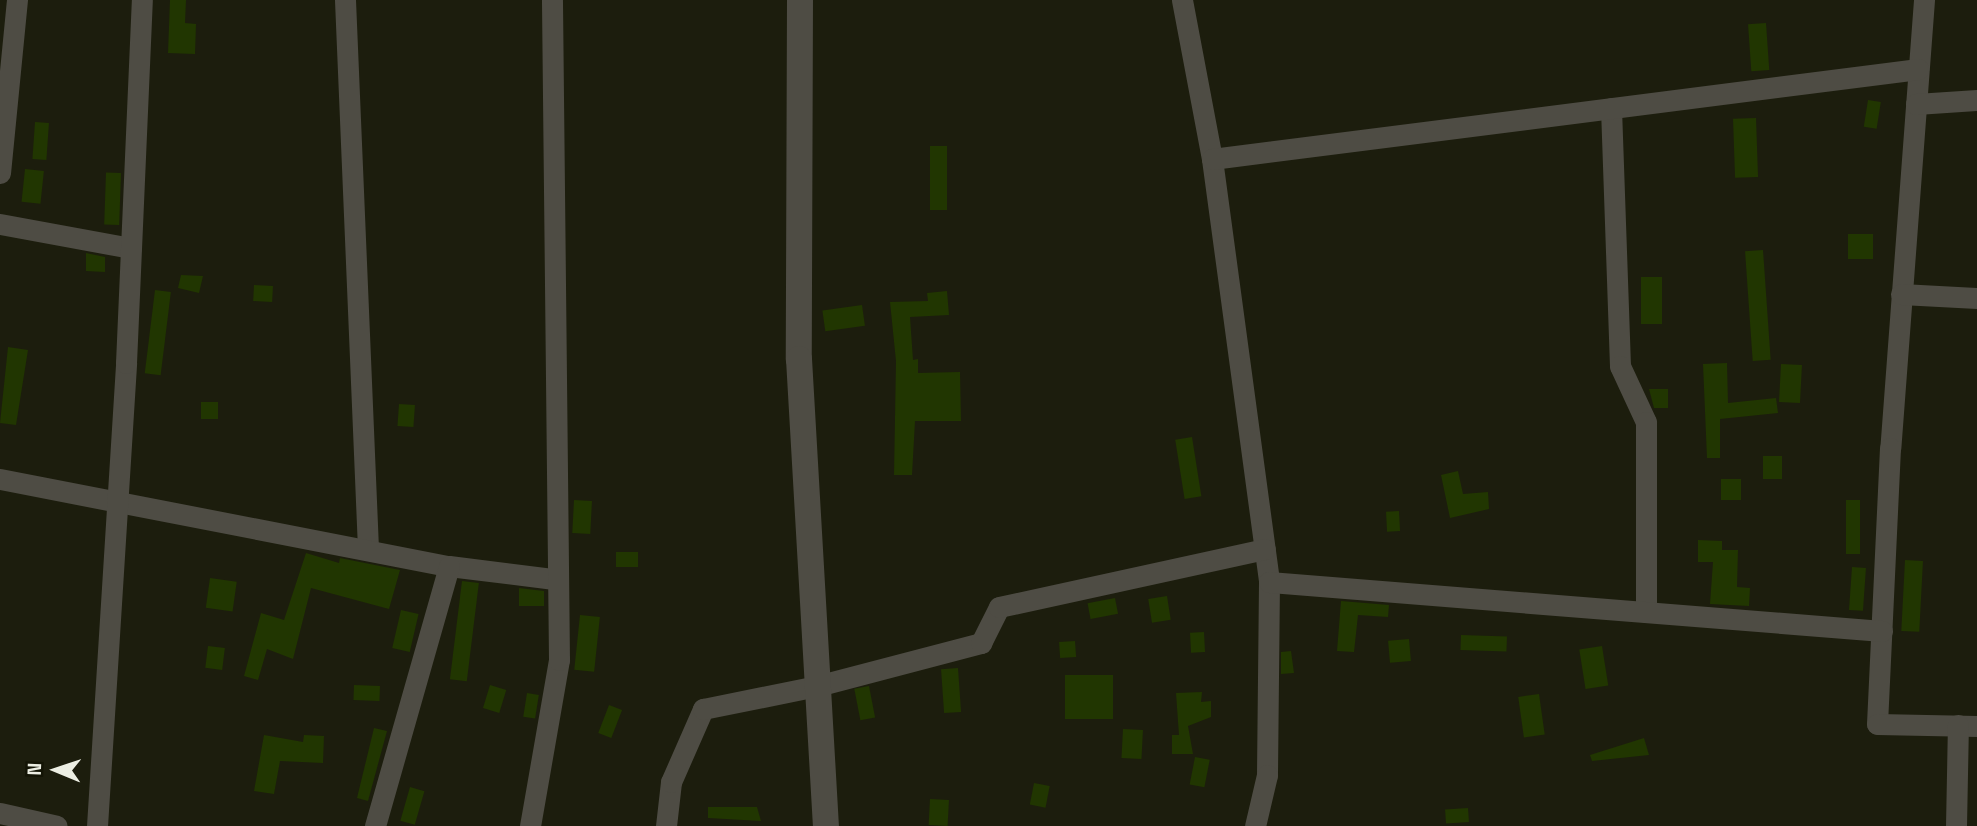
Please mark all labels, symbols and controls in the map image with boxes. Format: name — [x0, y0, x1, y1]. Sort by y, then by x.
north arrow — [21, 735, 91, 805]
text: N — [22, 762, 47, 776]

